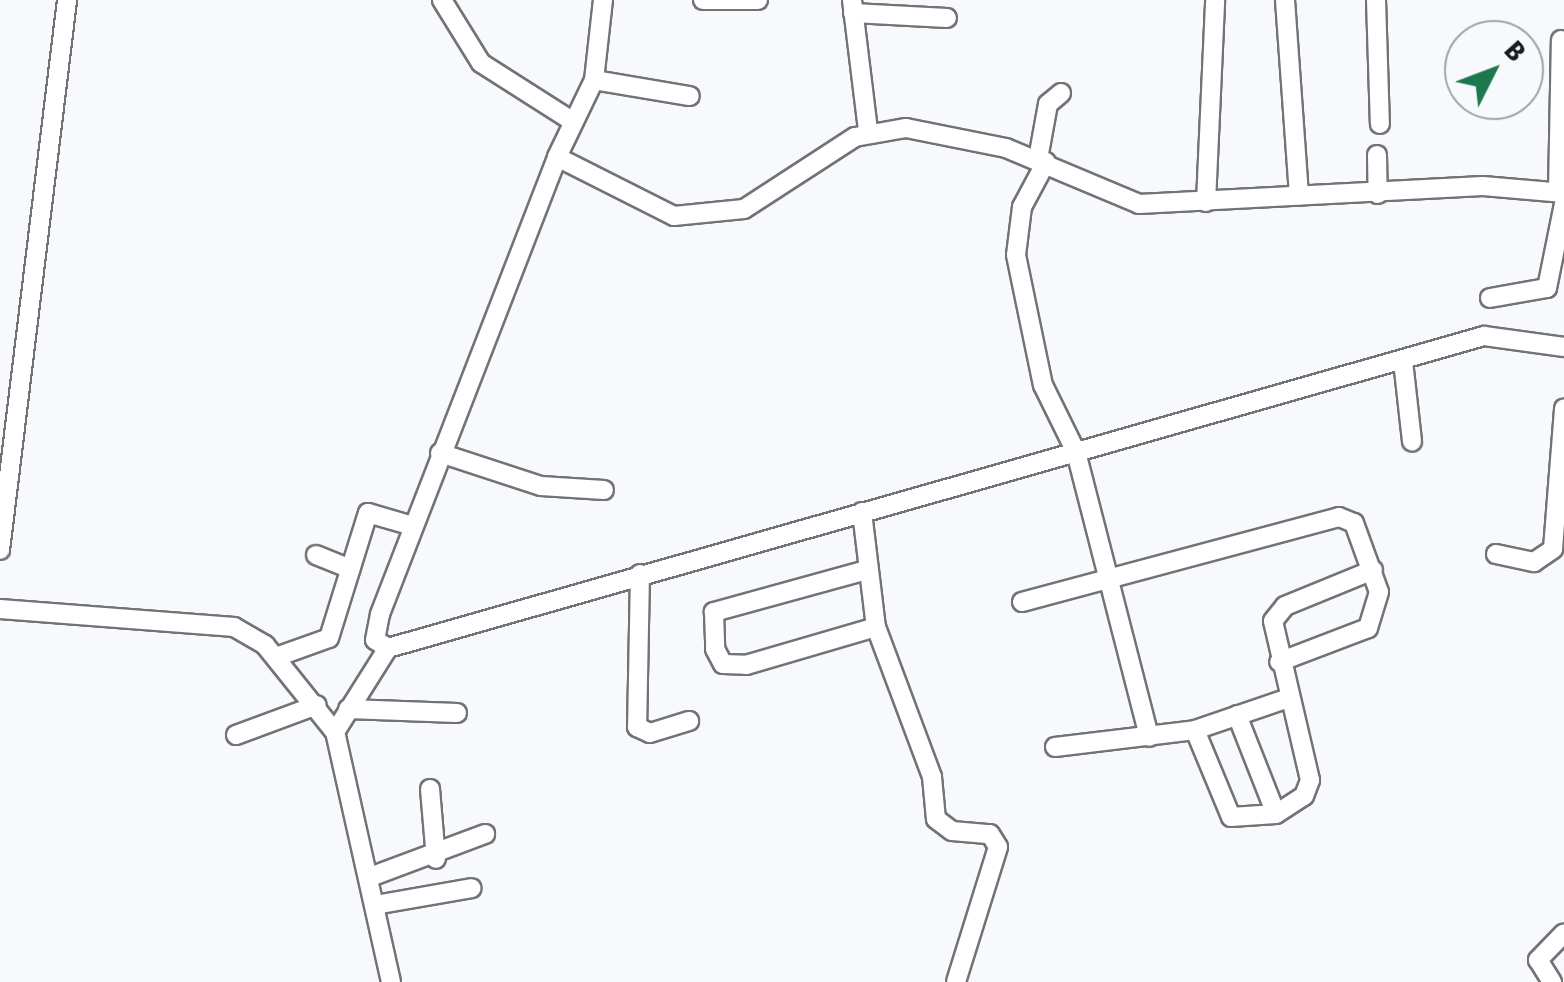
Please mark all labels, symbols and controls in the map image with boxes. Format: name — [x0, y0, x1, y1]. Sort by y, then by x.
north arrow — [1444, 20, 1544, 120]
text: B — [1498, 34, 1533, 68]

